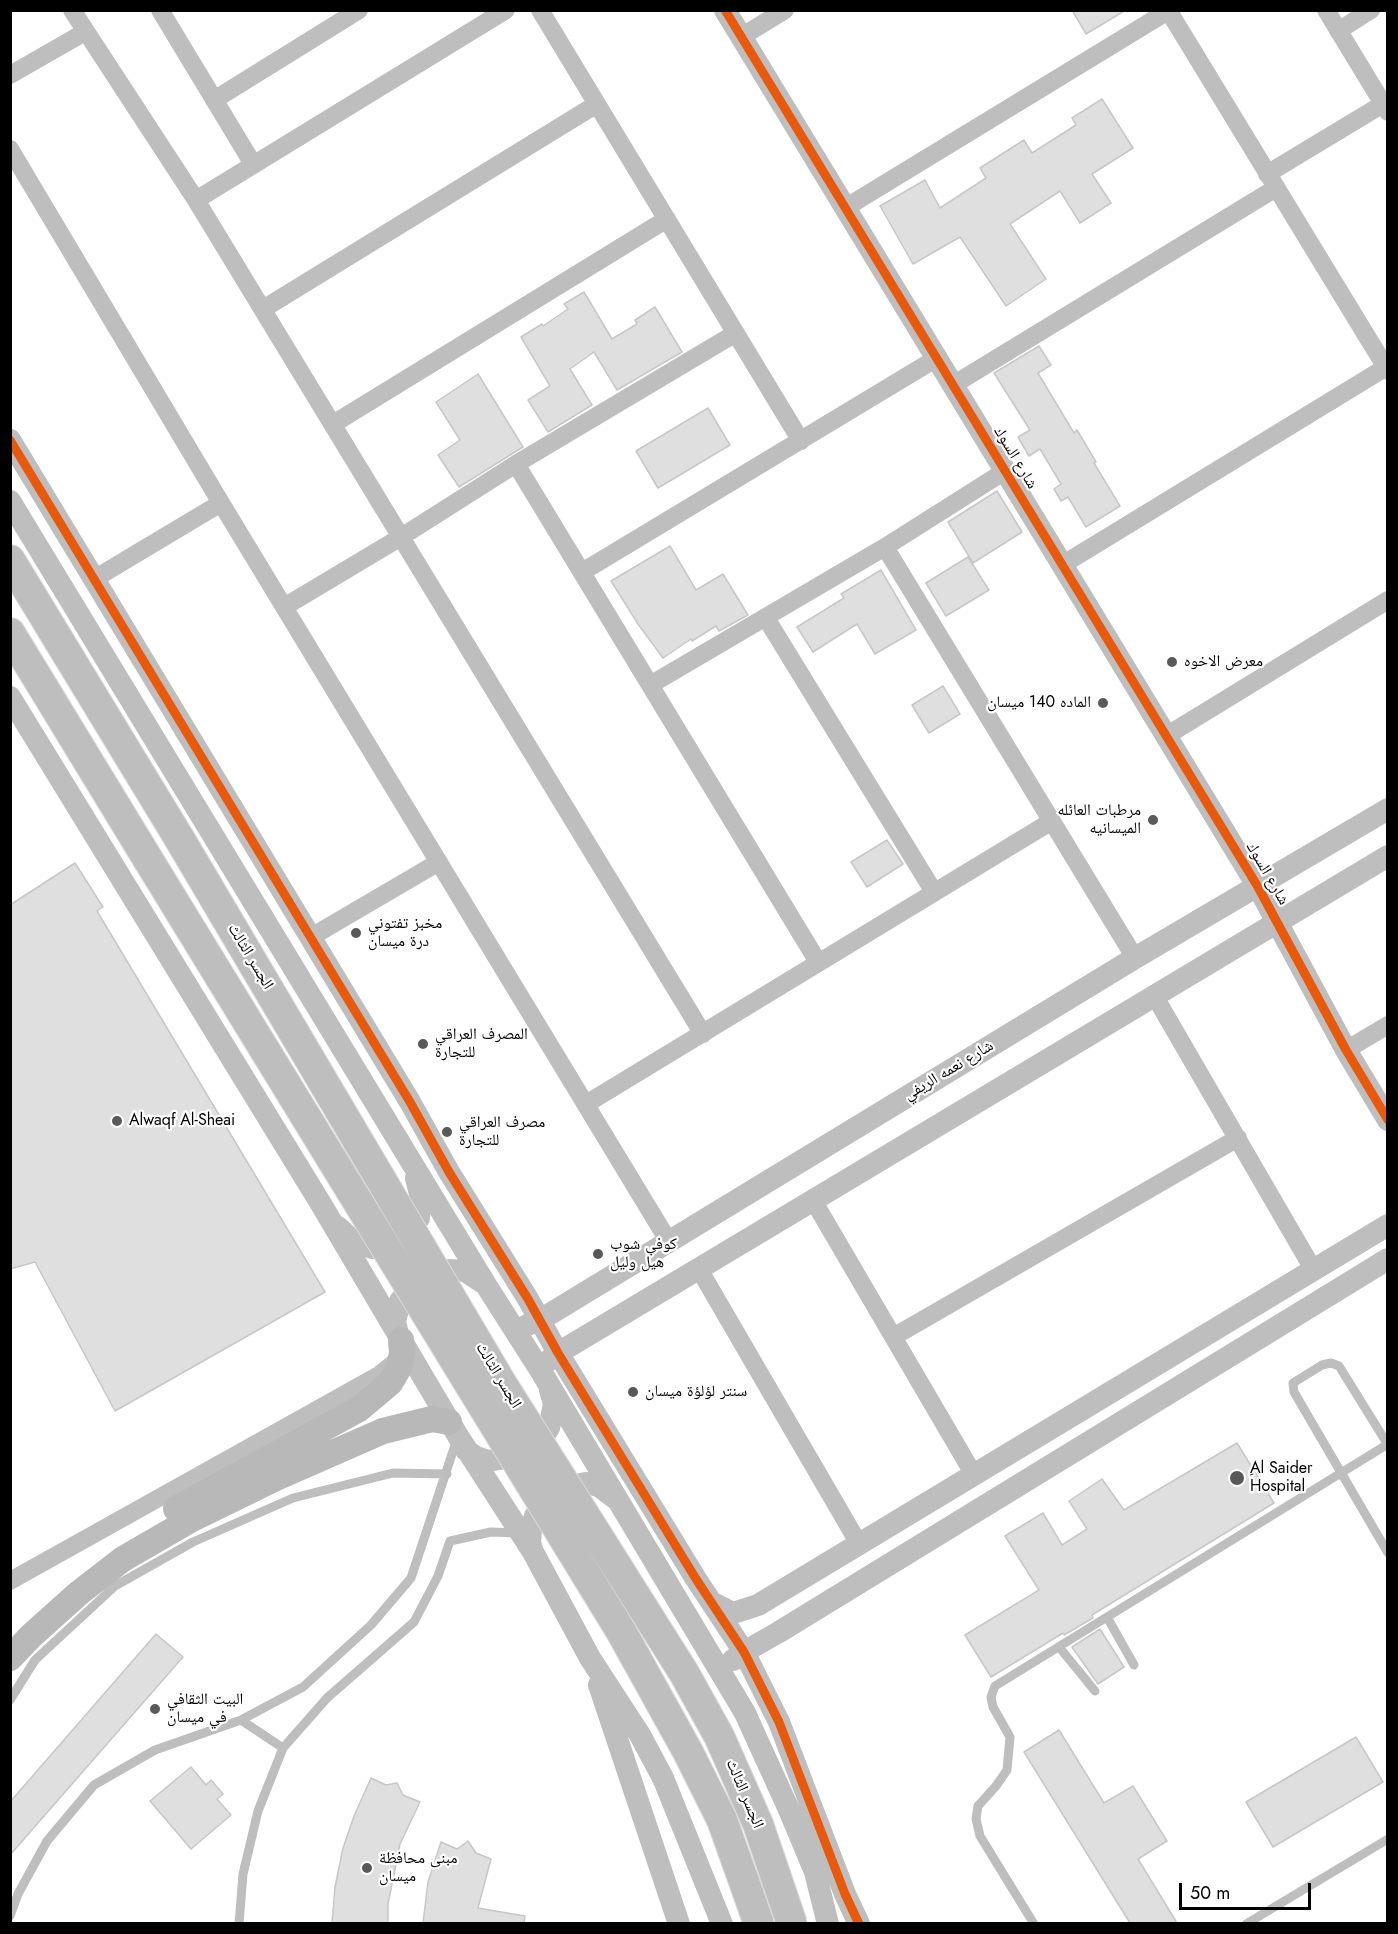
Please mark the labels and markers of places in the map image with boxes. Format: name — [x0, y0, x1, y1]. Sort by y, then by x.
place label: معرض الاخوه — [1184, 652, 1263, 672]
marker: معرض الاخوه — [1165, 655, 1179, 669]
place label: الماده 140 ميسان — [987, 693, 1091, 713]
marker: الماده 140 ميسان — [1096, 696, 1110, 710]
place label: مرطبات العائله الميسانيه — [1057, 801, 1141, 839]
marker: مرطبات العائله الميسانيه — [1146, 813, 1160, 827]
place label: مخبز تفتوني درة ميسان — [368, 914, 442, 952]
marker: مخبز تفتوني درة ميسان — [349, 926, 363, 940]
place label: المصرف العراقي للتجارة — [435, 1025, 528, 1063]
marker: المصرف العراقي للتجارة — [416, 1037, 430, 1051]
place label: Alwaqf Al-Sheai — [129, 1111, 235, 1131]
place label: مصرف العراقي للتجارة — [459, 1113, 545, 1151]
marker: Alwaqf Al-Sheai — [110, 1114, 124, 1128]
marker: مصرف العراقي للتجارة — [440, 1125, 454, 1139]
place label: كوفي شوب هيل وليل — [610, 1235, 677, 1273]
marker: كوفي شوب هيل وليل — [591, 1247, 605, 1261]
place label: سنتر لؤلؤة ميسان — [645, 1382, 747, 1402]
marker: سنتر لؤلؤة ميسان — [626, 1385, 640, 1399]
place label: ِAl Saider Hospital — [1250, 1459, 1313, 1497]
marker: ِAl Saider Hospital — [1228, 1469, 1246, 1487]
place label: البيت الثقافي في ميسان — [167, 1690, 243, 1728]
marker: البيت الثقافي في ميسان — [148, 1702, 162, 1716]
place label: مبنى محافظة ميسان — [379, 1849, 457, 1887]
marker: مبنى محافظة ميسان — [360, 1861, 374, 1875]

